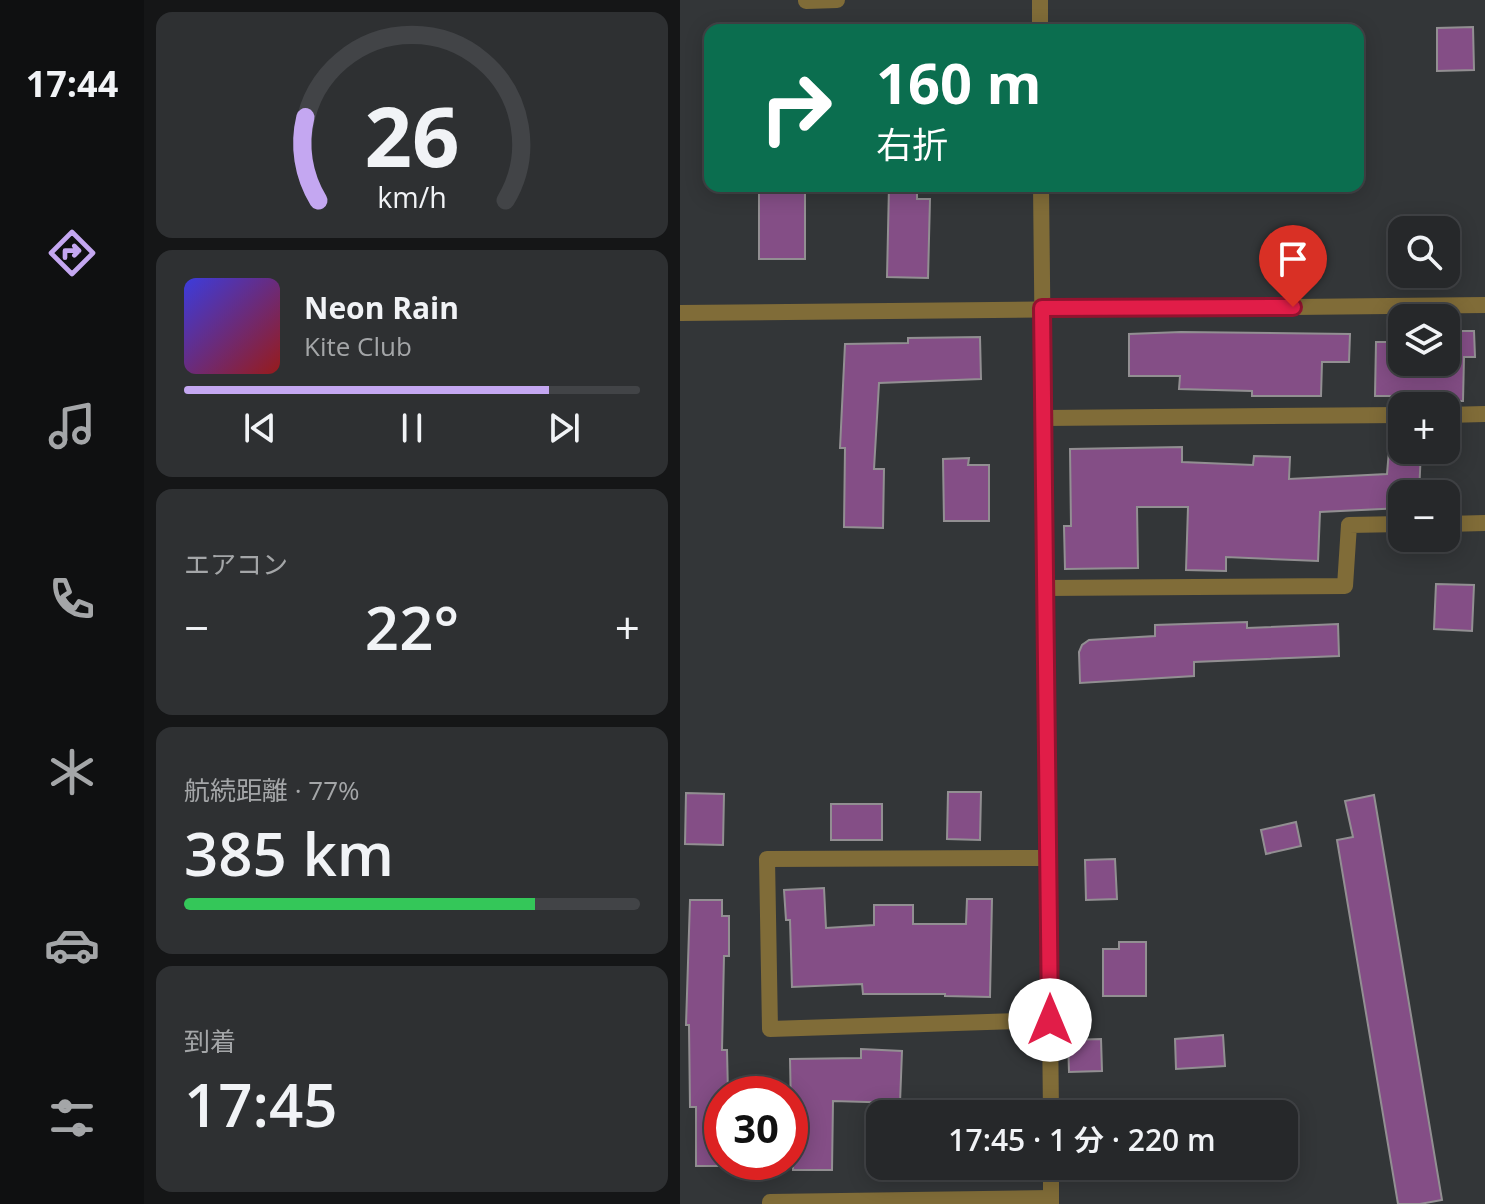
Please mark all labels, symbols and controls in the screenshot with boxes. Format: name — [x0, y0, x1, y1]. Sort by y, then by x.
text: 160 m — [876, 44, 1042, 120]
icon: right — [744, 56, 848, 160]
text: 17:44 — [26, 59, 118, 108]
text: 26 — [364, 78, 460, 191]
text: 右折 — [876, 120, 948, 169]
text: km/h — [377, 177, 447, 216]
map controls — [1388, 216, 1460, 552]
button: search — [1388, 216, 1460, 288]
icon: directions — [44, 225, 100, 281]
pin — [1259, 225, 1327, 307]
icon: arrive — [1271, 237, 1315, 281]
text: Neon Rain — [304, 287, 459, 328]
button: layers — [1388, 304, 1460, 376]
text: Kite Club — [304, 328, 412, 364]
button: + — [1388, 392, 1460, 464]
icon: music — [44, 398, 100, 454]
icon: previous — [238, 406, 282, 450]
icon: pause — [390, 406, 434, 450]
icon: next — [542, 406, 586, 450]
button: − — [1388, 480, 1460, 552]
text: エアコン — [184, 546, 288, 582]
icon: phone — [44, 571, 100, 627]
text: 22° — [365, 586, 459, 668]
text: − — [184, 597, 209, 657]
text: + — [615, 597, 640, 657]
icon: climate — [44, 744, 100, 800]
text: 航続距離 · 77% — [184, 772, 360, 808]
text: 385 km — [184, 812, 394, 894]
icon: car — [44, 917, 100, 973]
position arrow — [1008, 978, 1092, 1062]
text: 到着 — [184, 1023, 236, 1059]
text: 17:45 — [184, 1063, 338, 1145]
speed limit sign: 30 — [704, 1076, 808, 1180]
icon: filters — [44, 1090, 100, 1146]
text: 17:45 · 1 分 · 220 m — [948, 1119, 1216, 1160]

